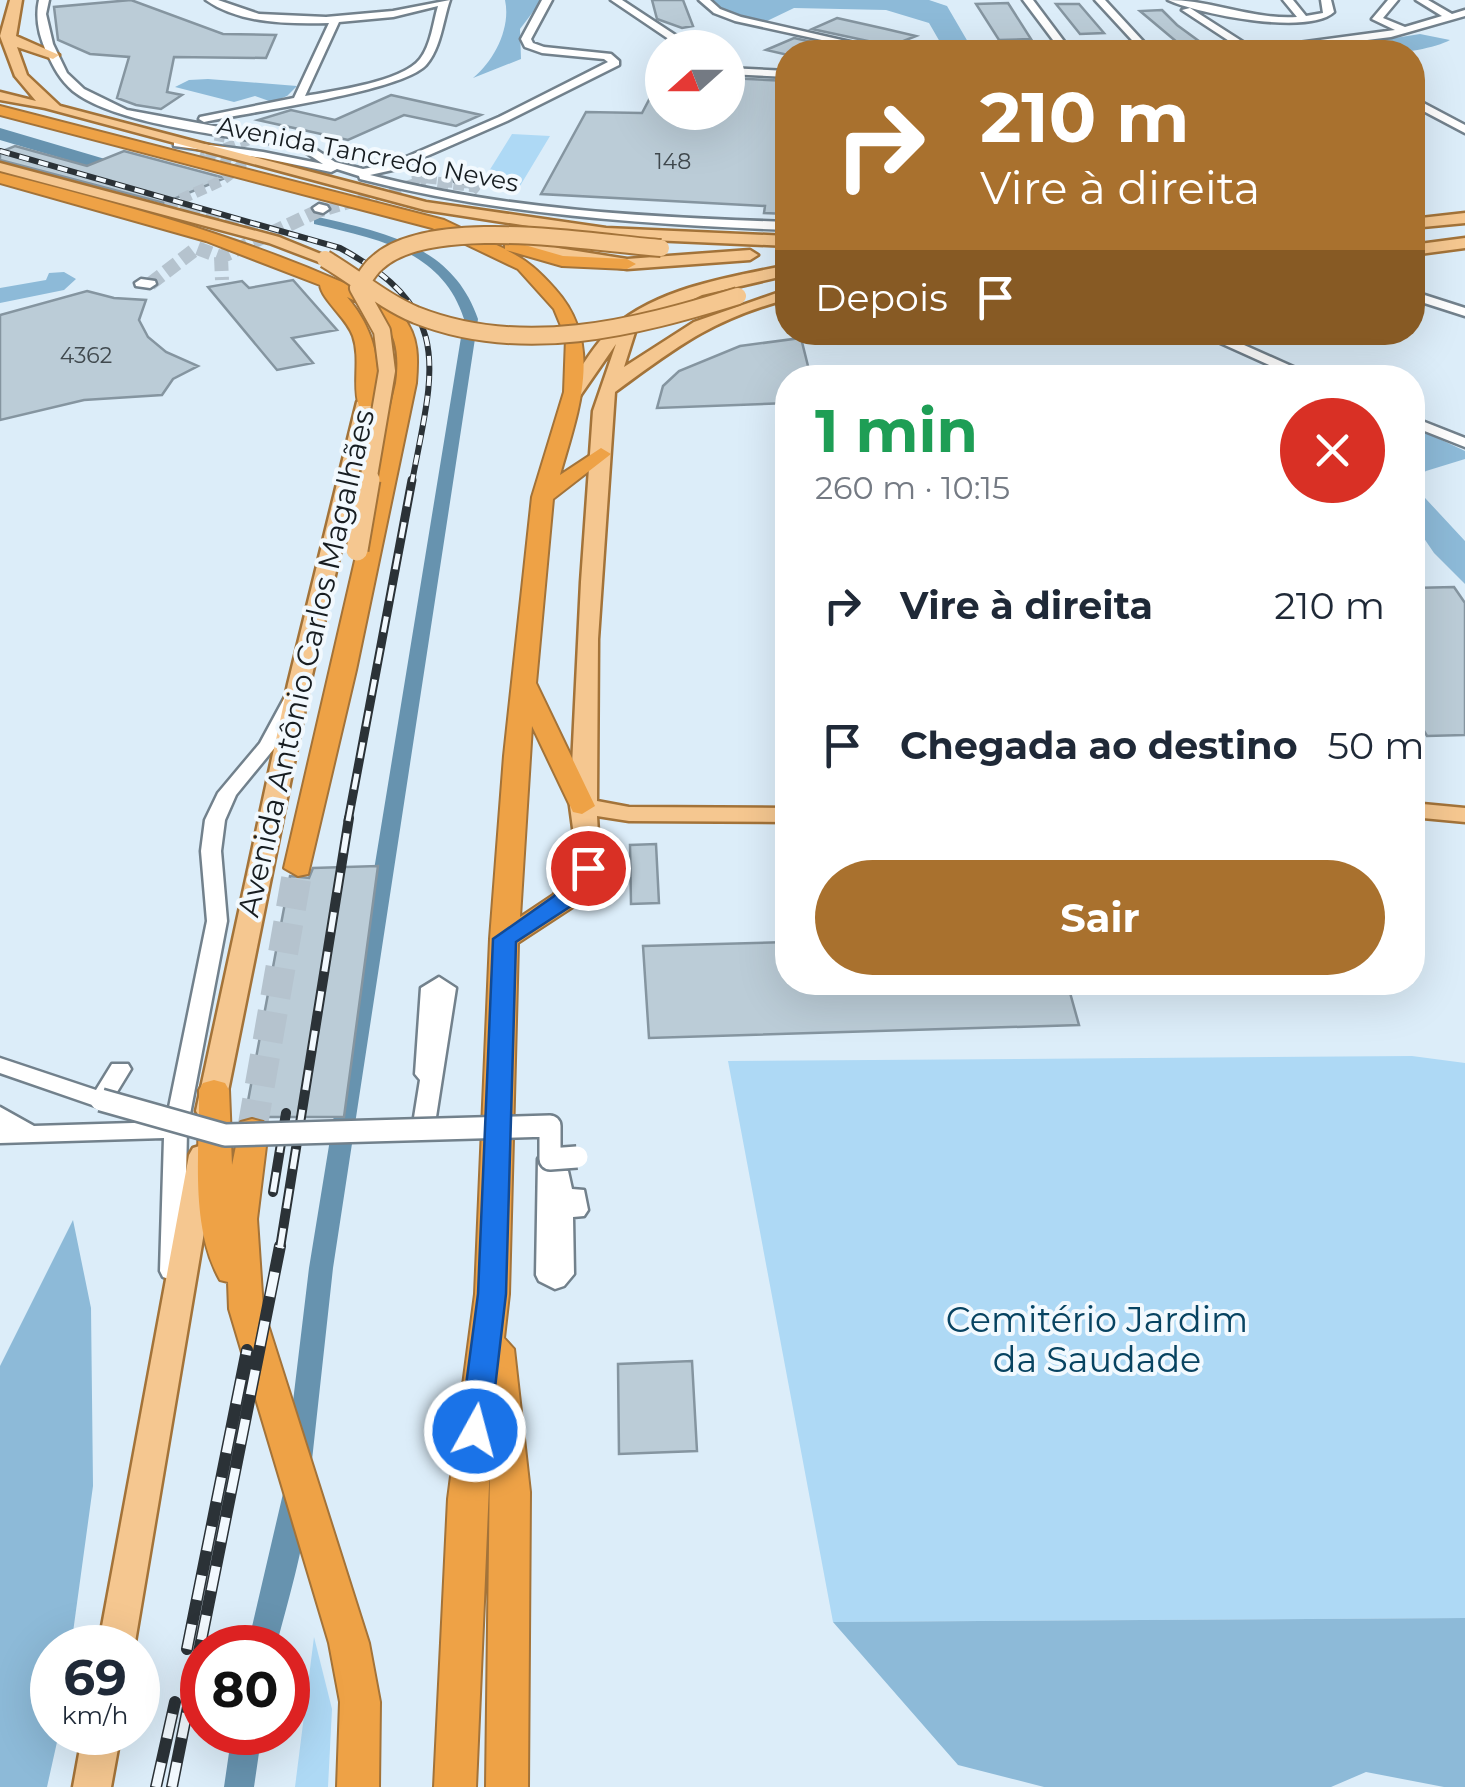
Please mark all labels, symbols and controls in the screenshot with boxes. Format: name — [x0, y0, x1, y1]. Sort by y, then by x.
north arrow — [645, 30, 745, 130]
map controls — [645, 30, 745, 130]
text: 210 m — [980, 74, 1190, 160]
icon: right — [815, 80, 945, 210]
street label: Avenida Tancredo Neves — [215, 110, 521, 198]
house number: 148 — [655, 148, 691, 175]
text: Vire à direita — [980, 160, 1260, 215]
icon: arrive — [968, 270, 1023, 325]
text: Depois — [815, 274, 948, 321]
house number: 4362 — [60, 342, 112, 369]
text: 1 min — [815, 394, 978, 467]
button: close — [1280, 398, 1385, 503]
street label: Avenida Antônio Carlos Magalhães — [230, 406, 382, 920]
text: 260 m · 10:15 — [815, 468, 1010, 507]
icon: right — [815, 578, 870, 633]
text: Vire à direita — [900, 582, 1153, 629]
text: 210 m — [1274, 582, 1385, 629]
icon: arrive — [815, 718, 870, 773]
text: Chegada ao destino — [900, 722, 1298, 769]
text: 50 m — [1328, 722, 1425, 769]
pin — [546, 826, 631, 911]
icon: arrive — [561, 841, 616, 896]
button: Sair — [815, 860, 1385, 975]
park label: Cemitério Jardim da Saudade — [946, 1298, 1248, 1381]
position arrow — [423, 1379, 527, 1483]
speed limit sign: 80 — [180, 1625, 310, 1755]
text: 69 — [63, 1647, 127, 1708]
text: km/h — [62, 1700, 128, 1730]

